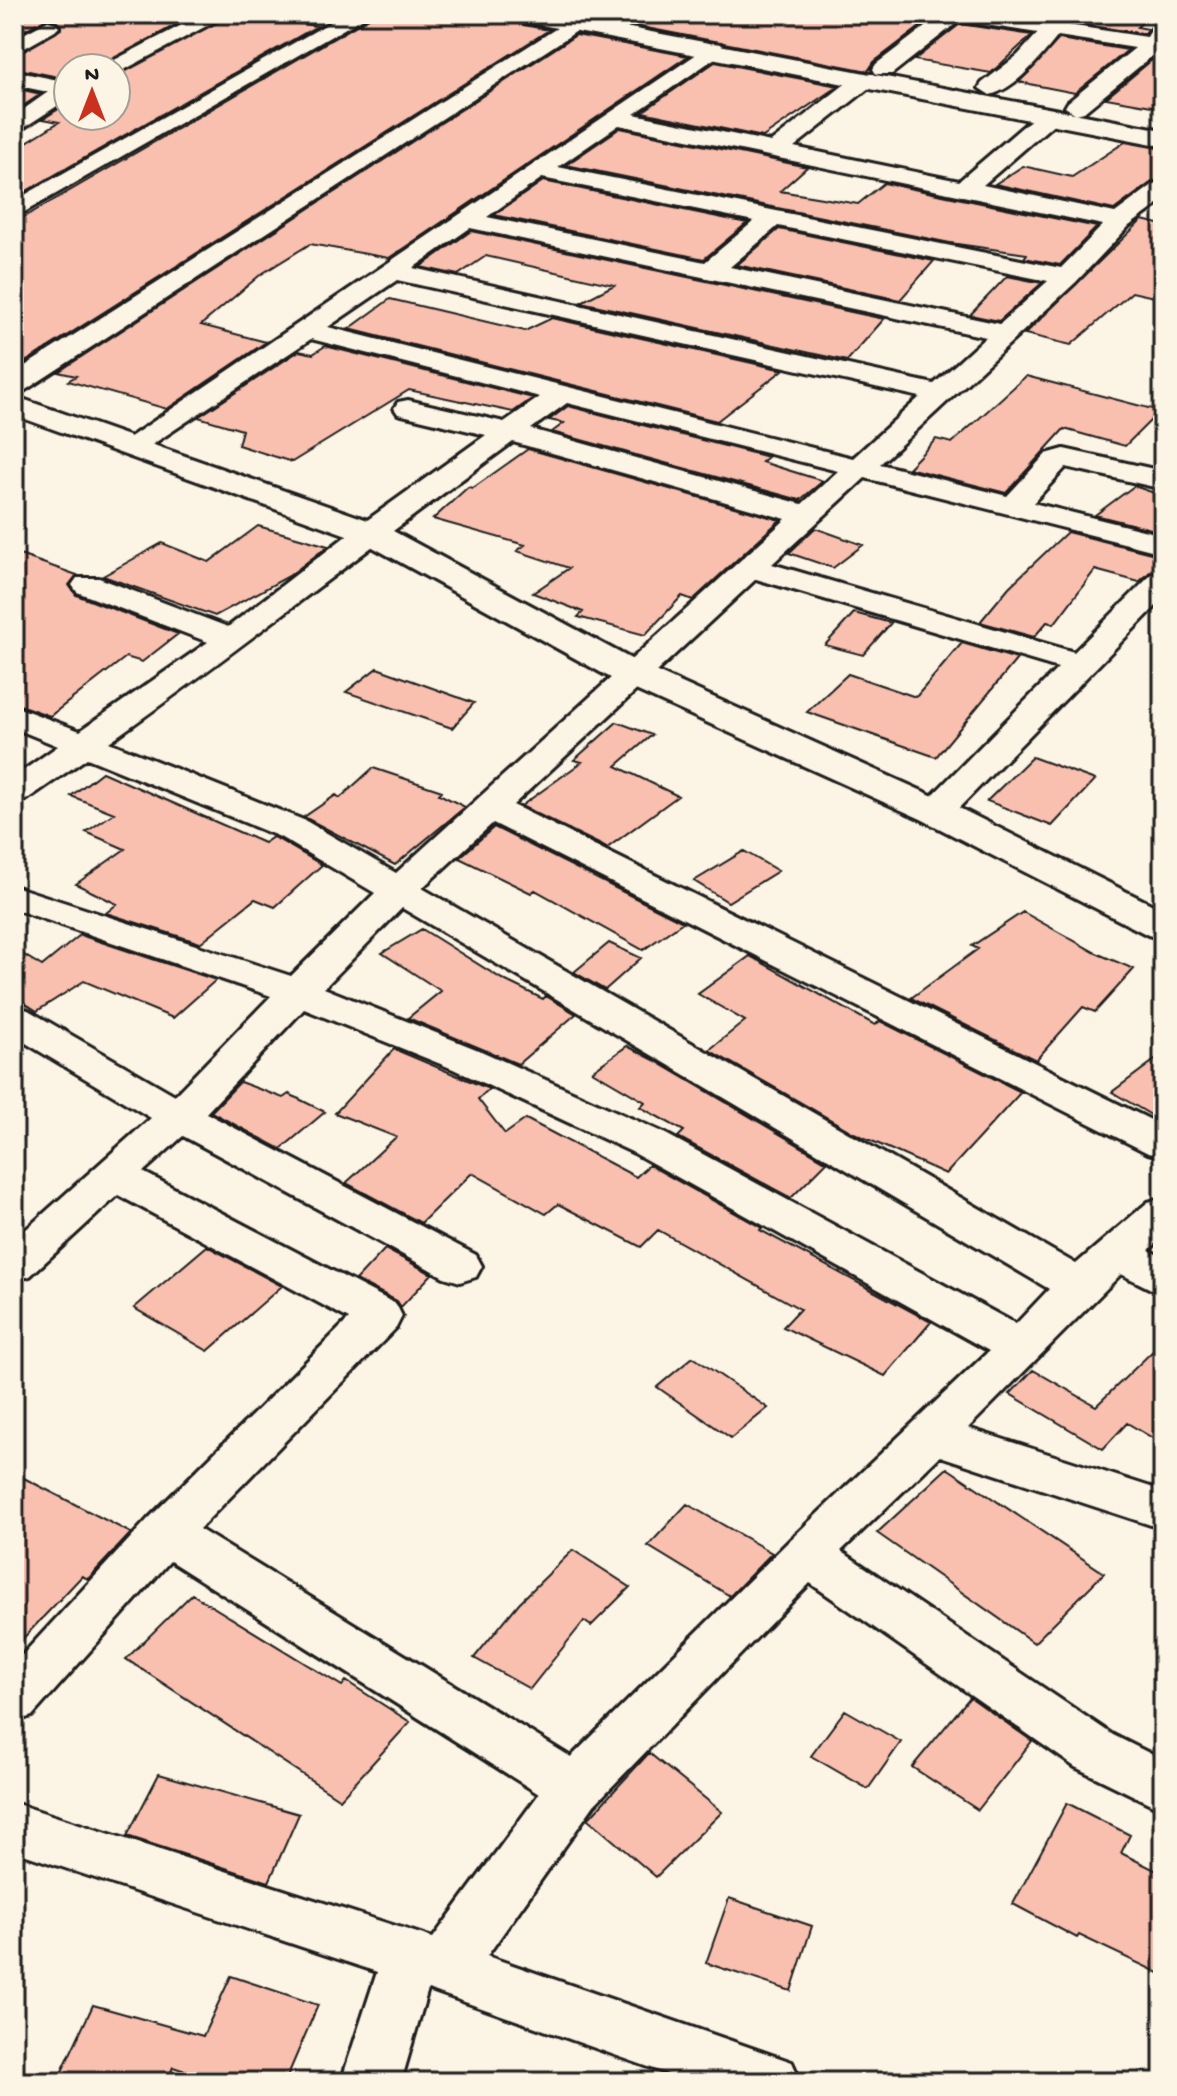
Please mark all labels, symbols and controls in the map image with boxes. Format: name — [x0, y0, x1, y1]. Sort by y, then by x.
north arrow — [52, 52, 132, 132]
text: N — [85, 63, 99, 89]

